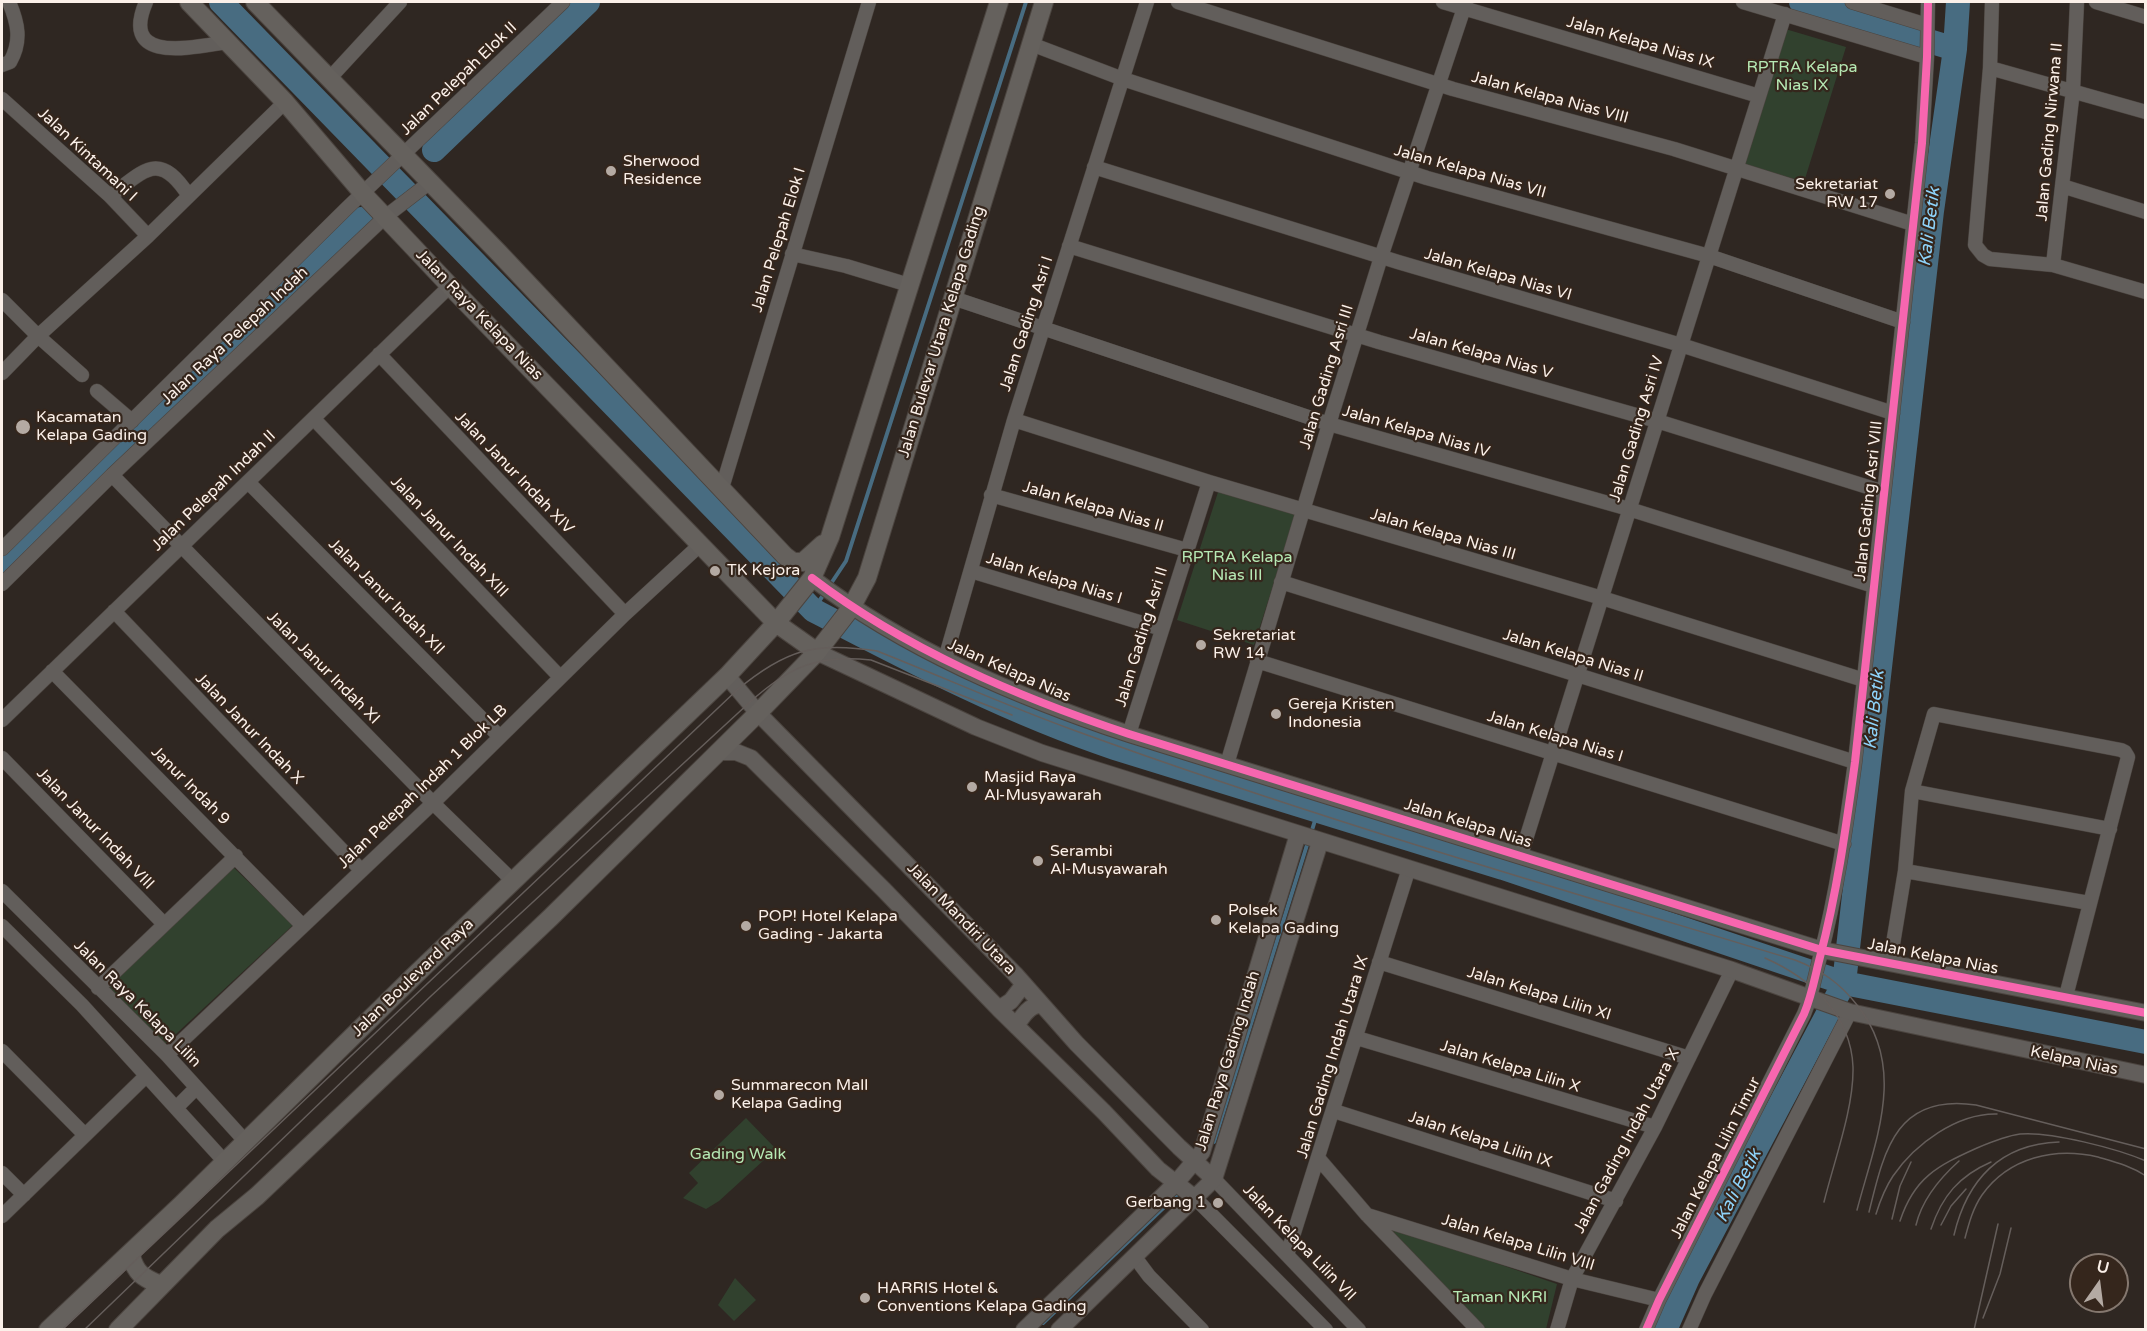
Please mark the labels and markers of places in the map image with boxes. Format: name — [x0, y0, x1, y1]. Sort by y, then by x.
place label: Sherwood Residence — [623, 152, 702, 190]
marker: Sherwood Residence — [604, 164, 618, 178]
place label: Sekretariat RW 17 — [1795, 175, 1878, 213]
marker: Sekretariat RW 17 — [1883, 187, 1897, 201]
place label: Kacamatan Kelapa Gading — [36, 408, 147, 446]
marker: Kacamatan Kelapa Gading — [14, 418, 32, 436]
place label: TK Kejora — [727, 561, 800, 581]
marker: TK Kejora — [708, 564, 722, 578]
place label: Sekretariat RW 14 — [1213, 626, 1296, 664]
marker: Sekretariat RW 14 — [1194, 638, 1208, 652]
place label: Gereja Kristen Indonesia — [1288, 695, 1395, 733]
marker: Gereja Kristen Indonesia — [1269, 707, 1283, 721]
place label: Masjid Raya Al-Musyawarah — [984, 768, 1102, 806]
marker: Masjid Raya Al-Musyawarah — [965, 780, 979, 794]
place label: Serambi Al-Musyawarah — [1050, 842, 1168, 880]
marker: Serambi Al-Musyawarah — [1031, 854, 1045, 868]
place label: Polsek Kelapa Gading — [1228, 901, 1339, 939]
place label: POP! Hotel Kelapa Gading - Jakarta — [758, 907, 898, 945]
marker: Polsek Kelapa Gading — [1209, 913, 1223, 927]
marker: POP! Hotel Kelapa Gading - Jakarta — [739, 919, 753, 933]
place label: Summarecon Mall Kelapa Gading — [731, 1076, 868, 1114]
marker: Summarecon Mall Kelapa Gading — [712, 1088, 726, 1102]
place label: Gerbang 1 — [1126, 1193, 1206, 1213]
marker: Gerbang 1 — [1211, 1196, 1225, 1210]
place label: HARRIS Hotel & Conventions Kelapa Gading — [877, 1279, 1087, 1317]
marker: HARRIS Hotel & Conventions Kelapa Gading — [858, 1291, 872, 1305]

